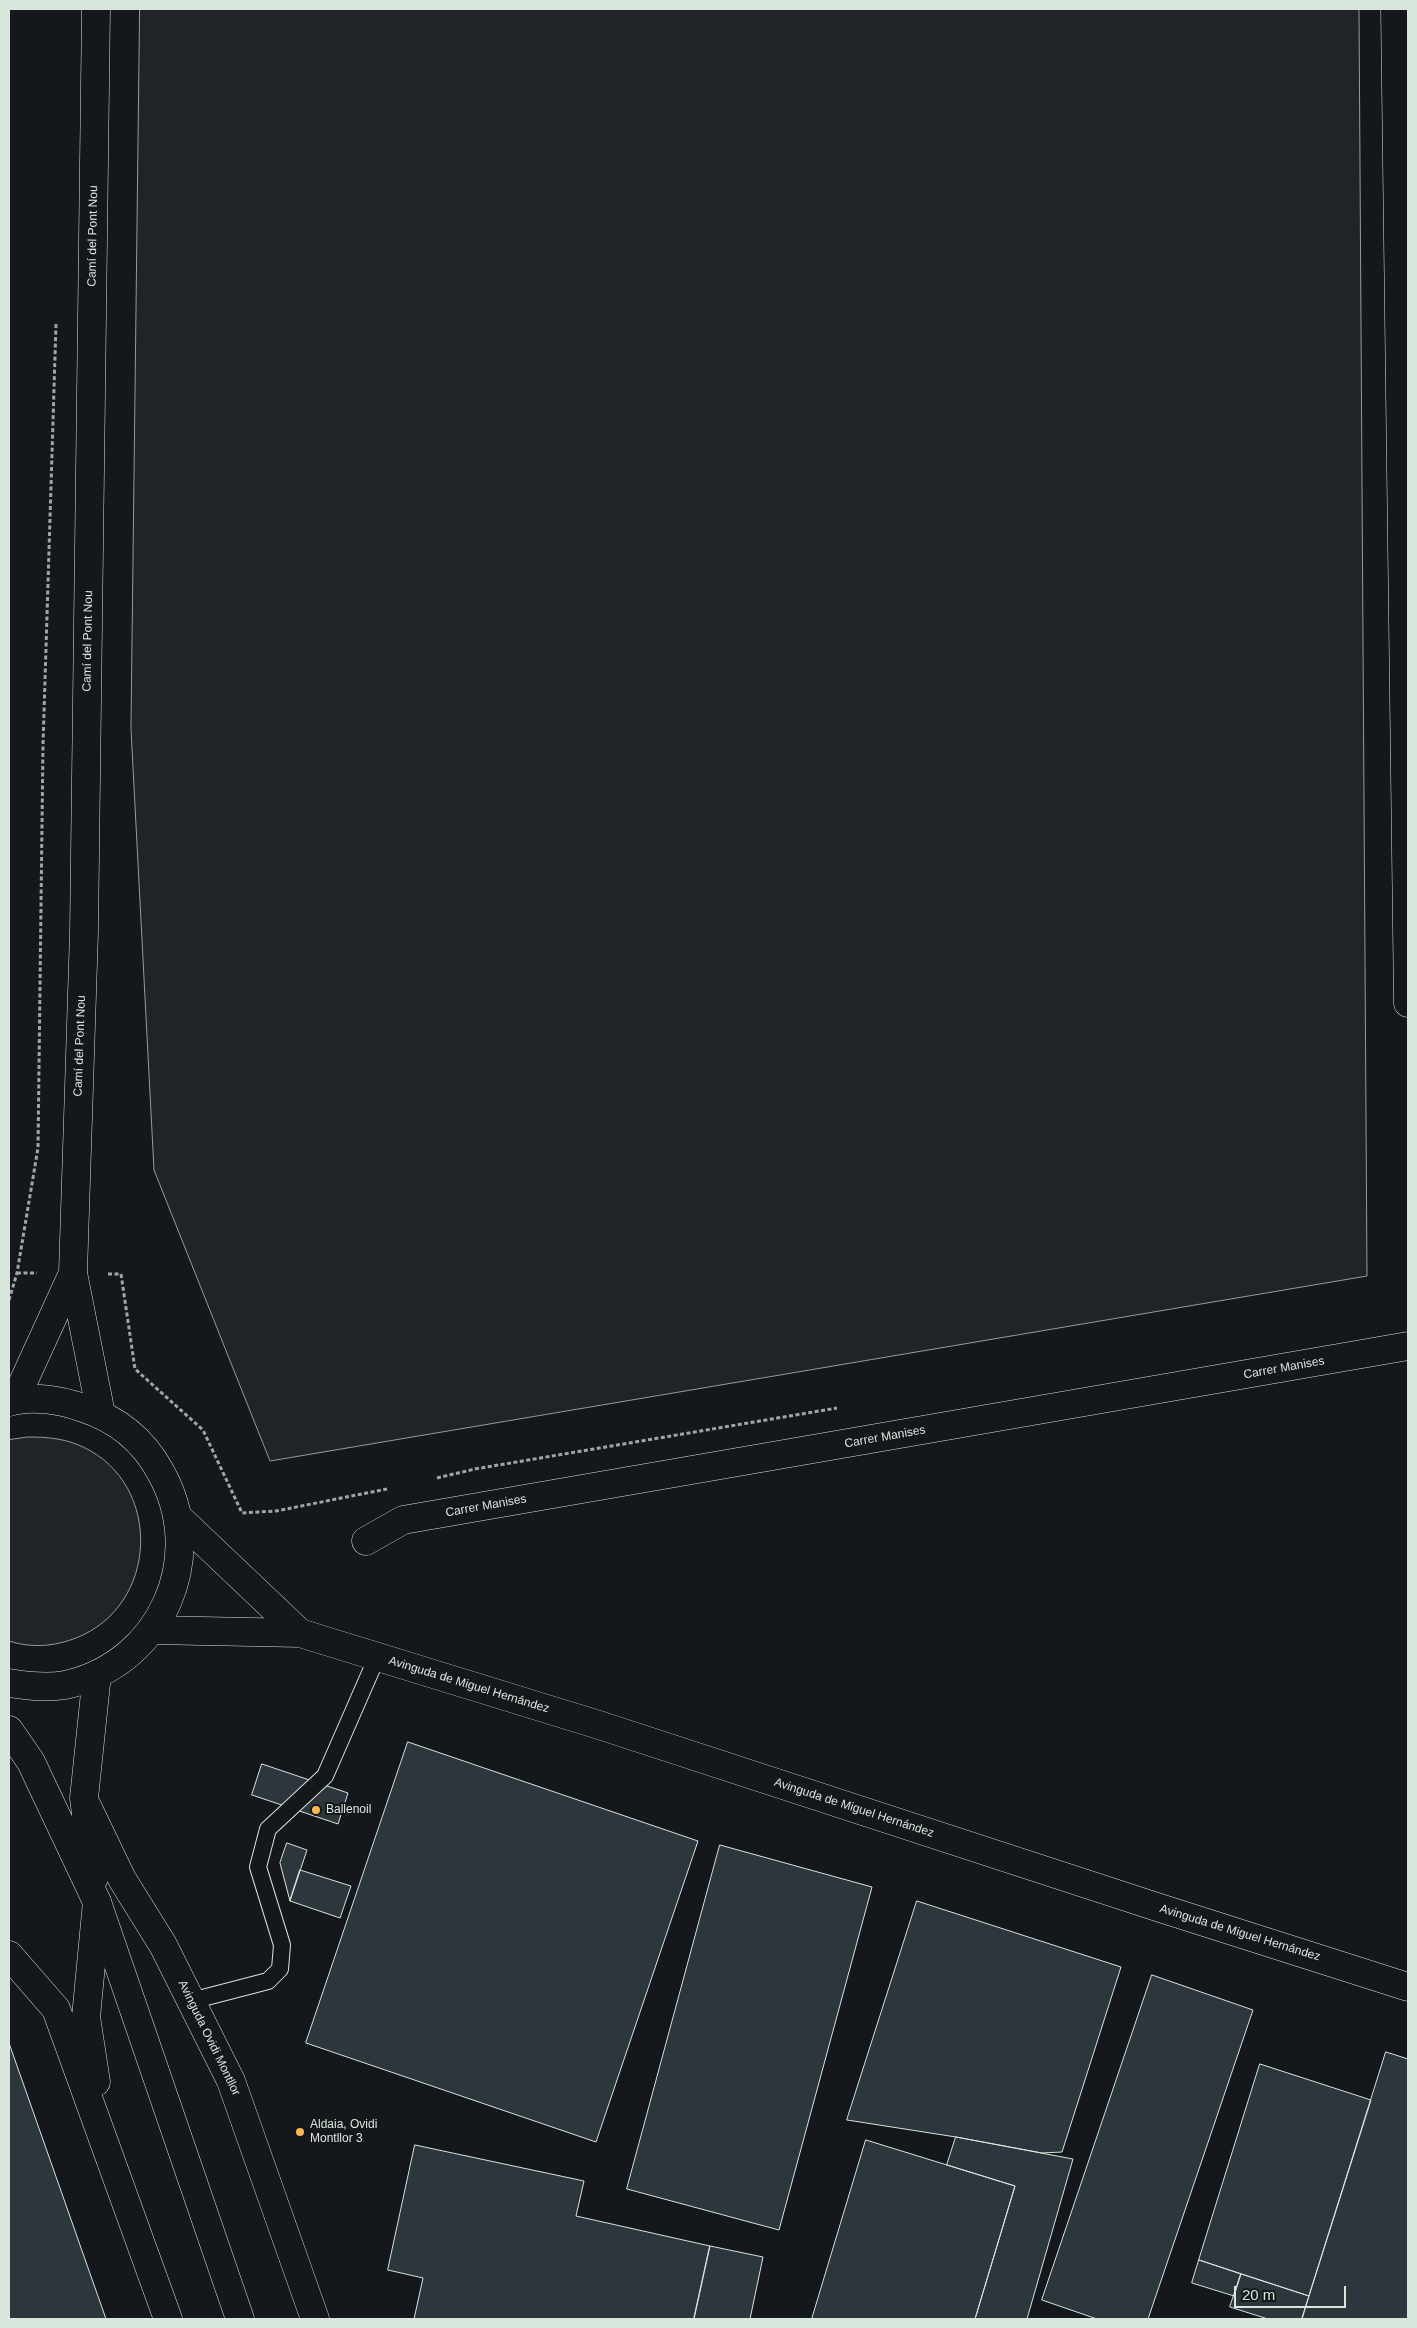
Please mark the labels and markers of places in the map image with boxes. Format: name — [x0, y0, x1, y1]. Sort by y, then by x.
place label: Ballenoil — [326, 1803, 371, 1817]
marker: Ballenoil — [310, 1804, 322, 1816]
place label: Aldaia, Ovidi Montllor 3 — [310, 2118, 377, 2146]
marker: Aldaia, Ovidi Montllor 3 — [294, 2126, 306, 2138]

